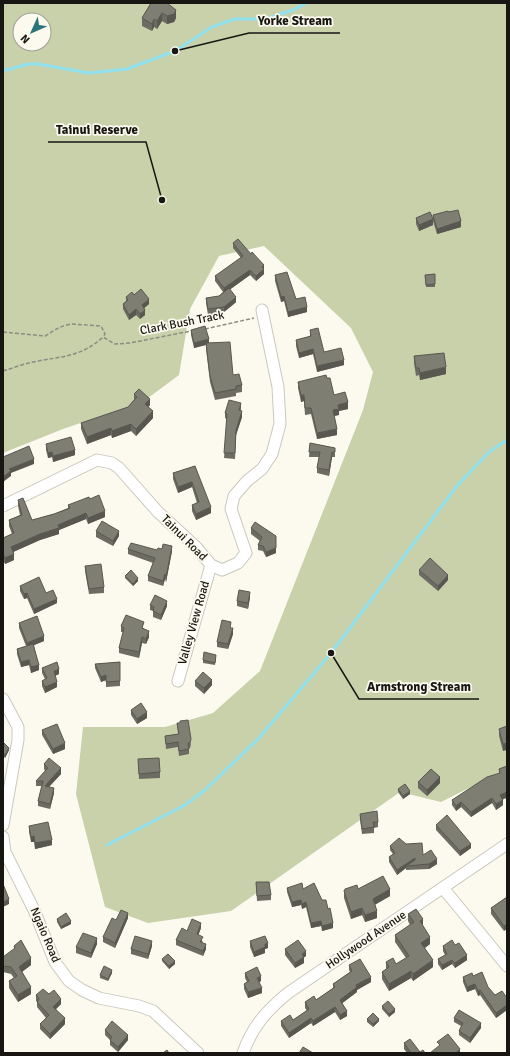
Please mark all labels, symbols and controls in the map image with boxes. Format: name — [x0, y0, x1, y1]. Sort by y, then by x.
callout: Yorke Stream — [249, 8, 340, 33]
north arrow — [12, 12, 52, 52]
text: Yorke Stream — [257, 13, 333, 29]
text: N — [18, 31, 33, 46]
callout: Tainui Reserve — [48, 117, 146, 142]
text: Tainui Reserve — [56, 122, 139, 138]
street label: Clark Bush Track — [139, 307, 225, 339]
street label: Tainui Road — [158, 512, 210, 564]
street label: Valley View Road — [175, 579, 213, 667]
callout: Armstrong Stream — [359, 674, 479, 699]
text: Armstrong Stream — [367, 679, 471, 695]
street label: Ngaio Road — [27, 905, 63, 965]
street label: Hollywood Avenue — [323, 907, 409, 973]

